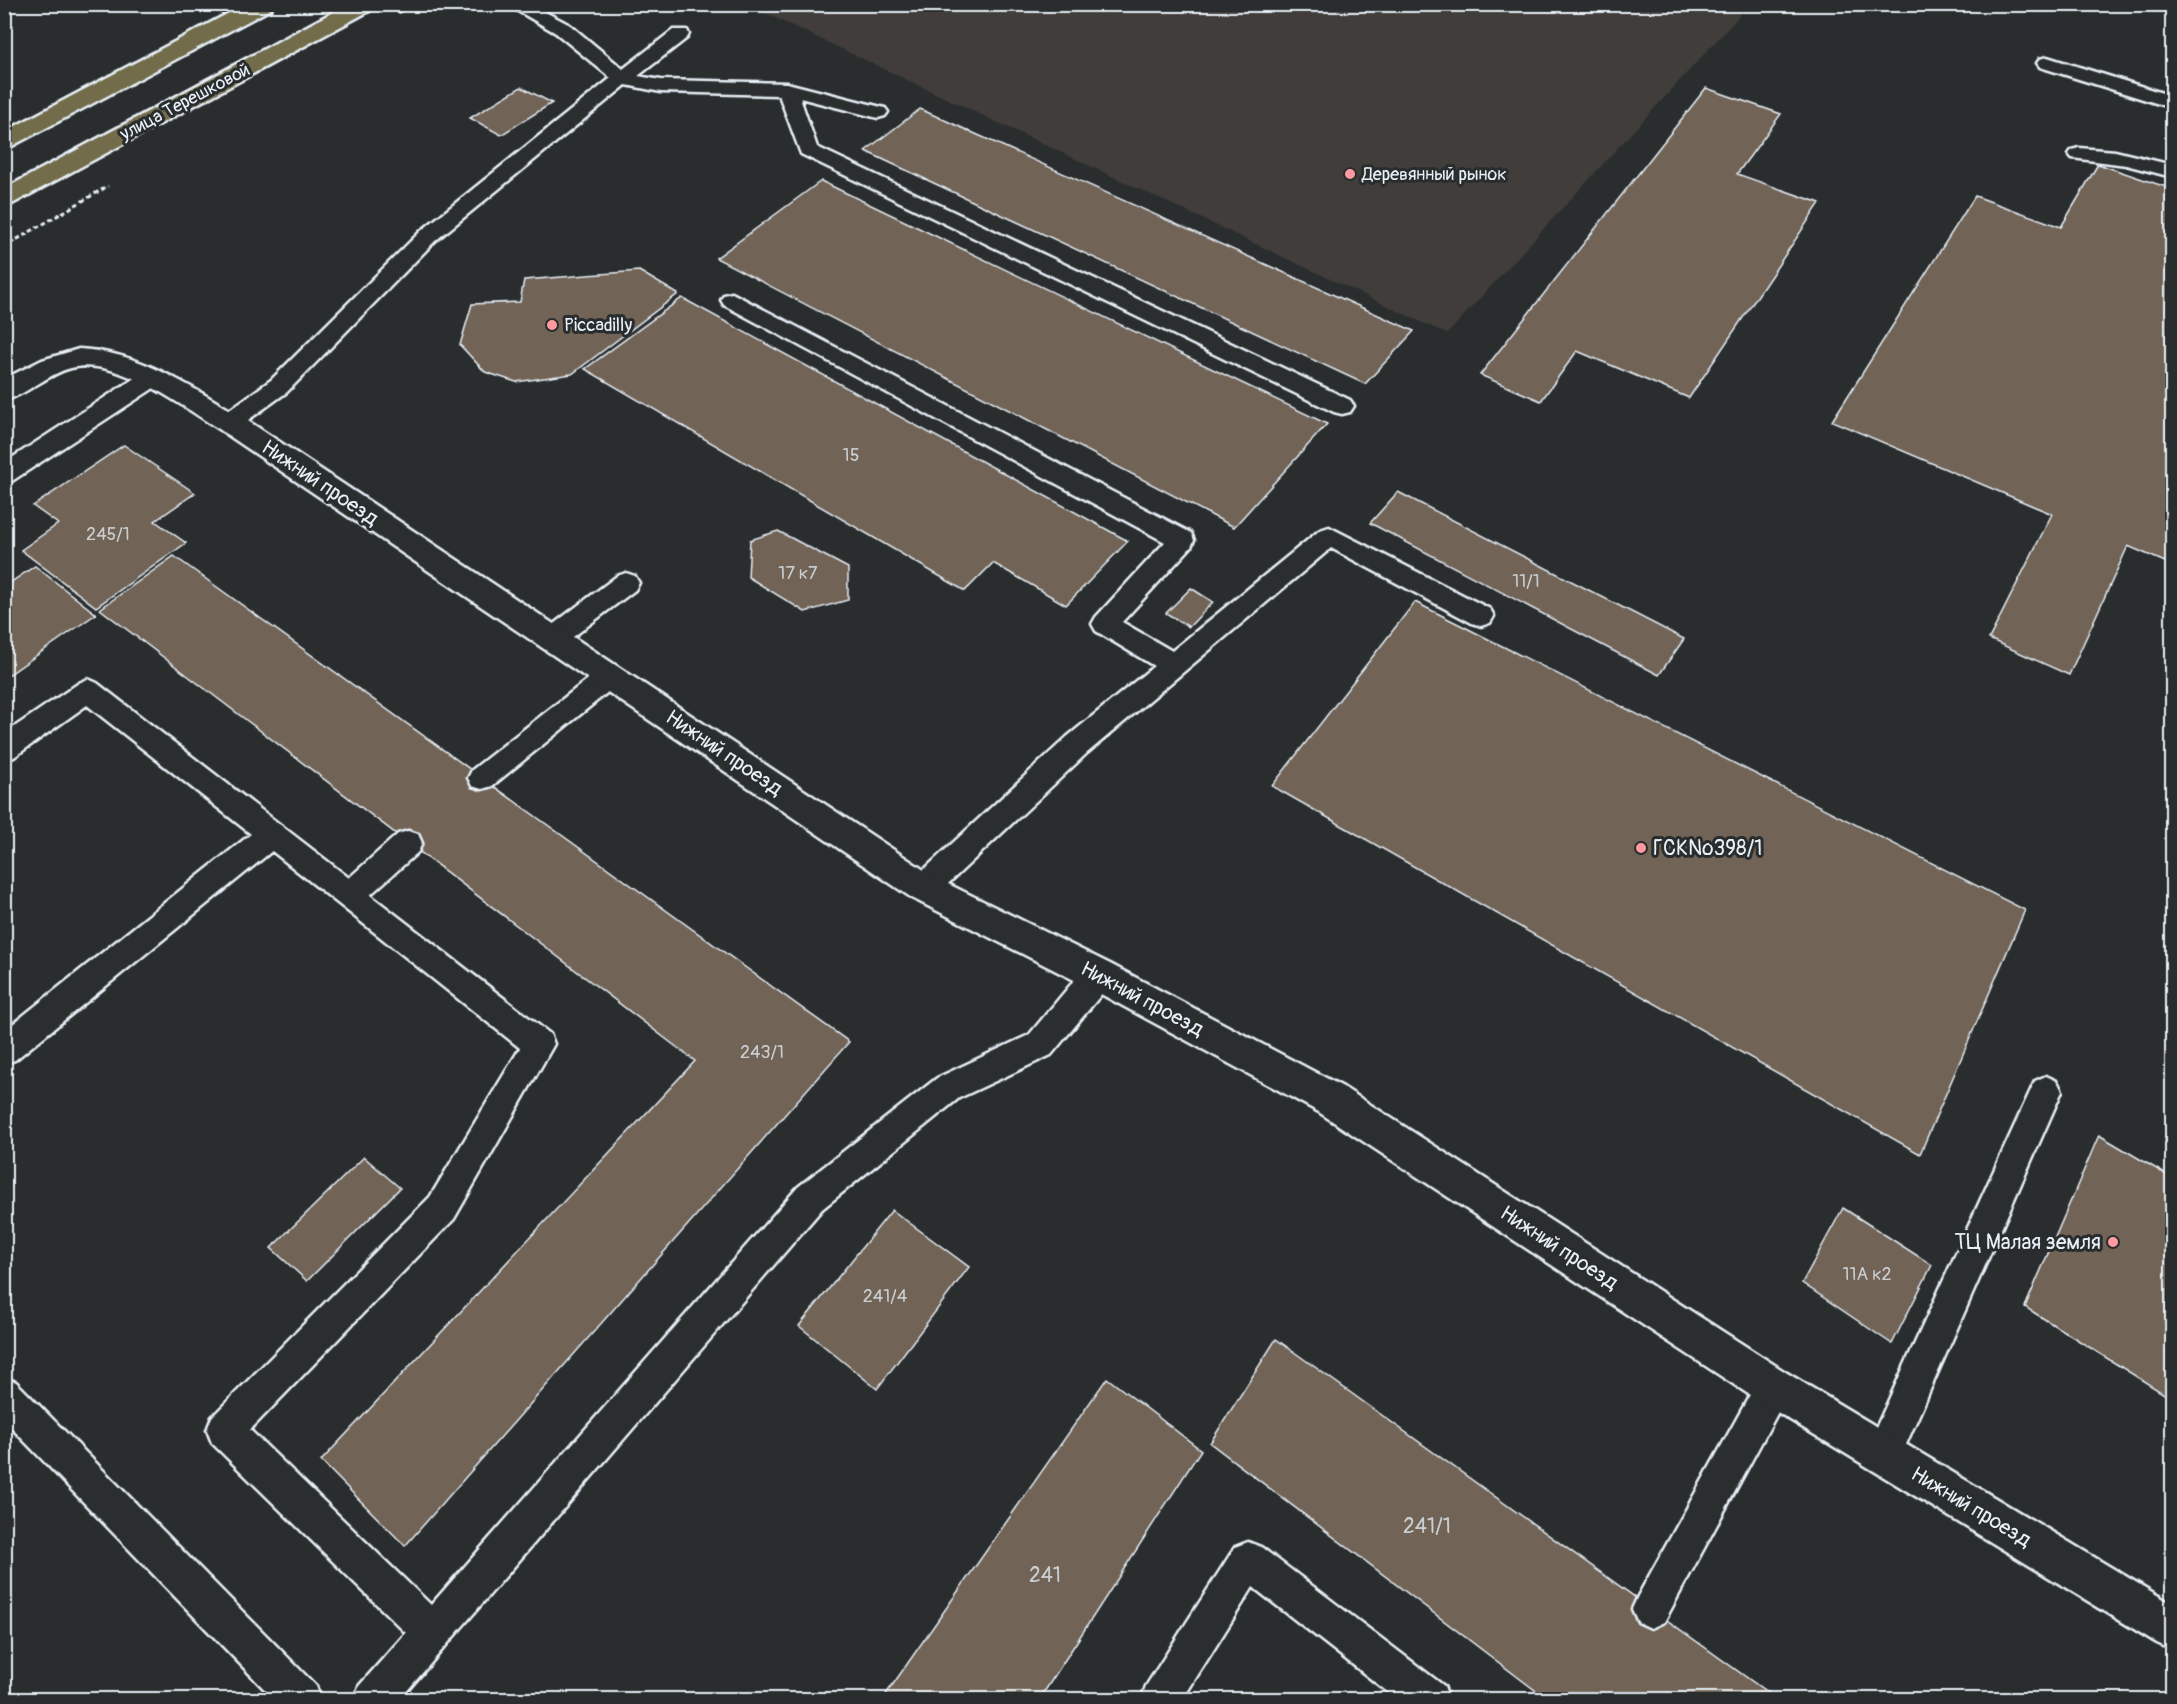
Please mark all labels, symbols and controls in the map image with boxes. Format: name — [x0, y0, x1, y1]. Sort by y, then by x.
street label: улица Терешковой — [115, 58, 254, 146]
place label: Деревянный рынок — [1361, 163, 1506, 186]
marker: Деревянный рынок — [1343, 167, 1357, 181]
place label: Piccadilly — [564, 314, 632, 337]
marker: Piccadilly — [545, 318, 559, 332]
street label: Нижний проезд — [256, 434, 384, 532]
house number: 15 — [843, 444, 859, 467]
house number: 245/1 — [86, 523, 130, 546]
house number: 17 к7 — [778, 562, 818, 585]
house number: 11/1 — [1512, 570, 1540, 593]
street label: Нижний проезд — [660, 704, 788, 802]
place label: ГСК№398/1 — [1653, 835, 1762, 862]
marker: ГСК№398/1 — [1634, 841, 1648, 855]
street label: Нижний проезд — [1076, 955, 1209, 1043]
house number: 243/1 — [740, 1041, 784, 1064]
street label: Нижний проезд — [1495, 1200, 1624, 1296]
place label: ТЦ Малая земля — [1955, 1229, 2101, 1256]
marker: ТЦ Малая земля — [2106, 1235, 2120, 1249]
house number: 11А к2 — [1842, 1263, 1892, 1286]
house number: 241/4 — [863, 1285, 908, 1308]
street label: Нижний проезд — [1906, 1461, 2036, 1554]
house number: 241/1 — [1403, 1513, 1451, 1540]
house number: 241 — [1029, 1562, 1061, 1589]

